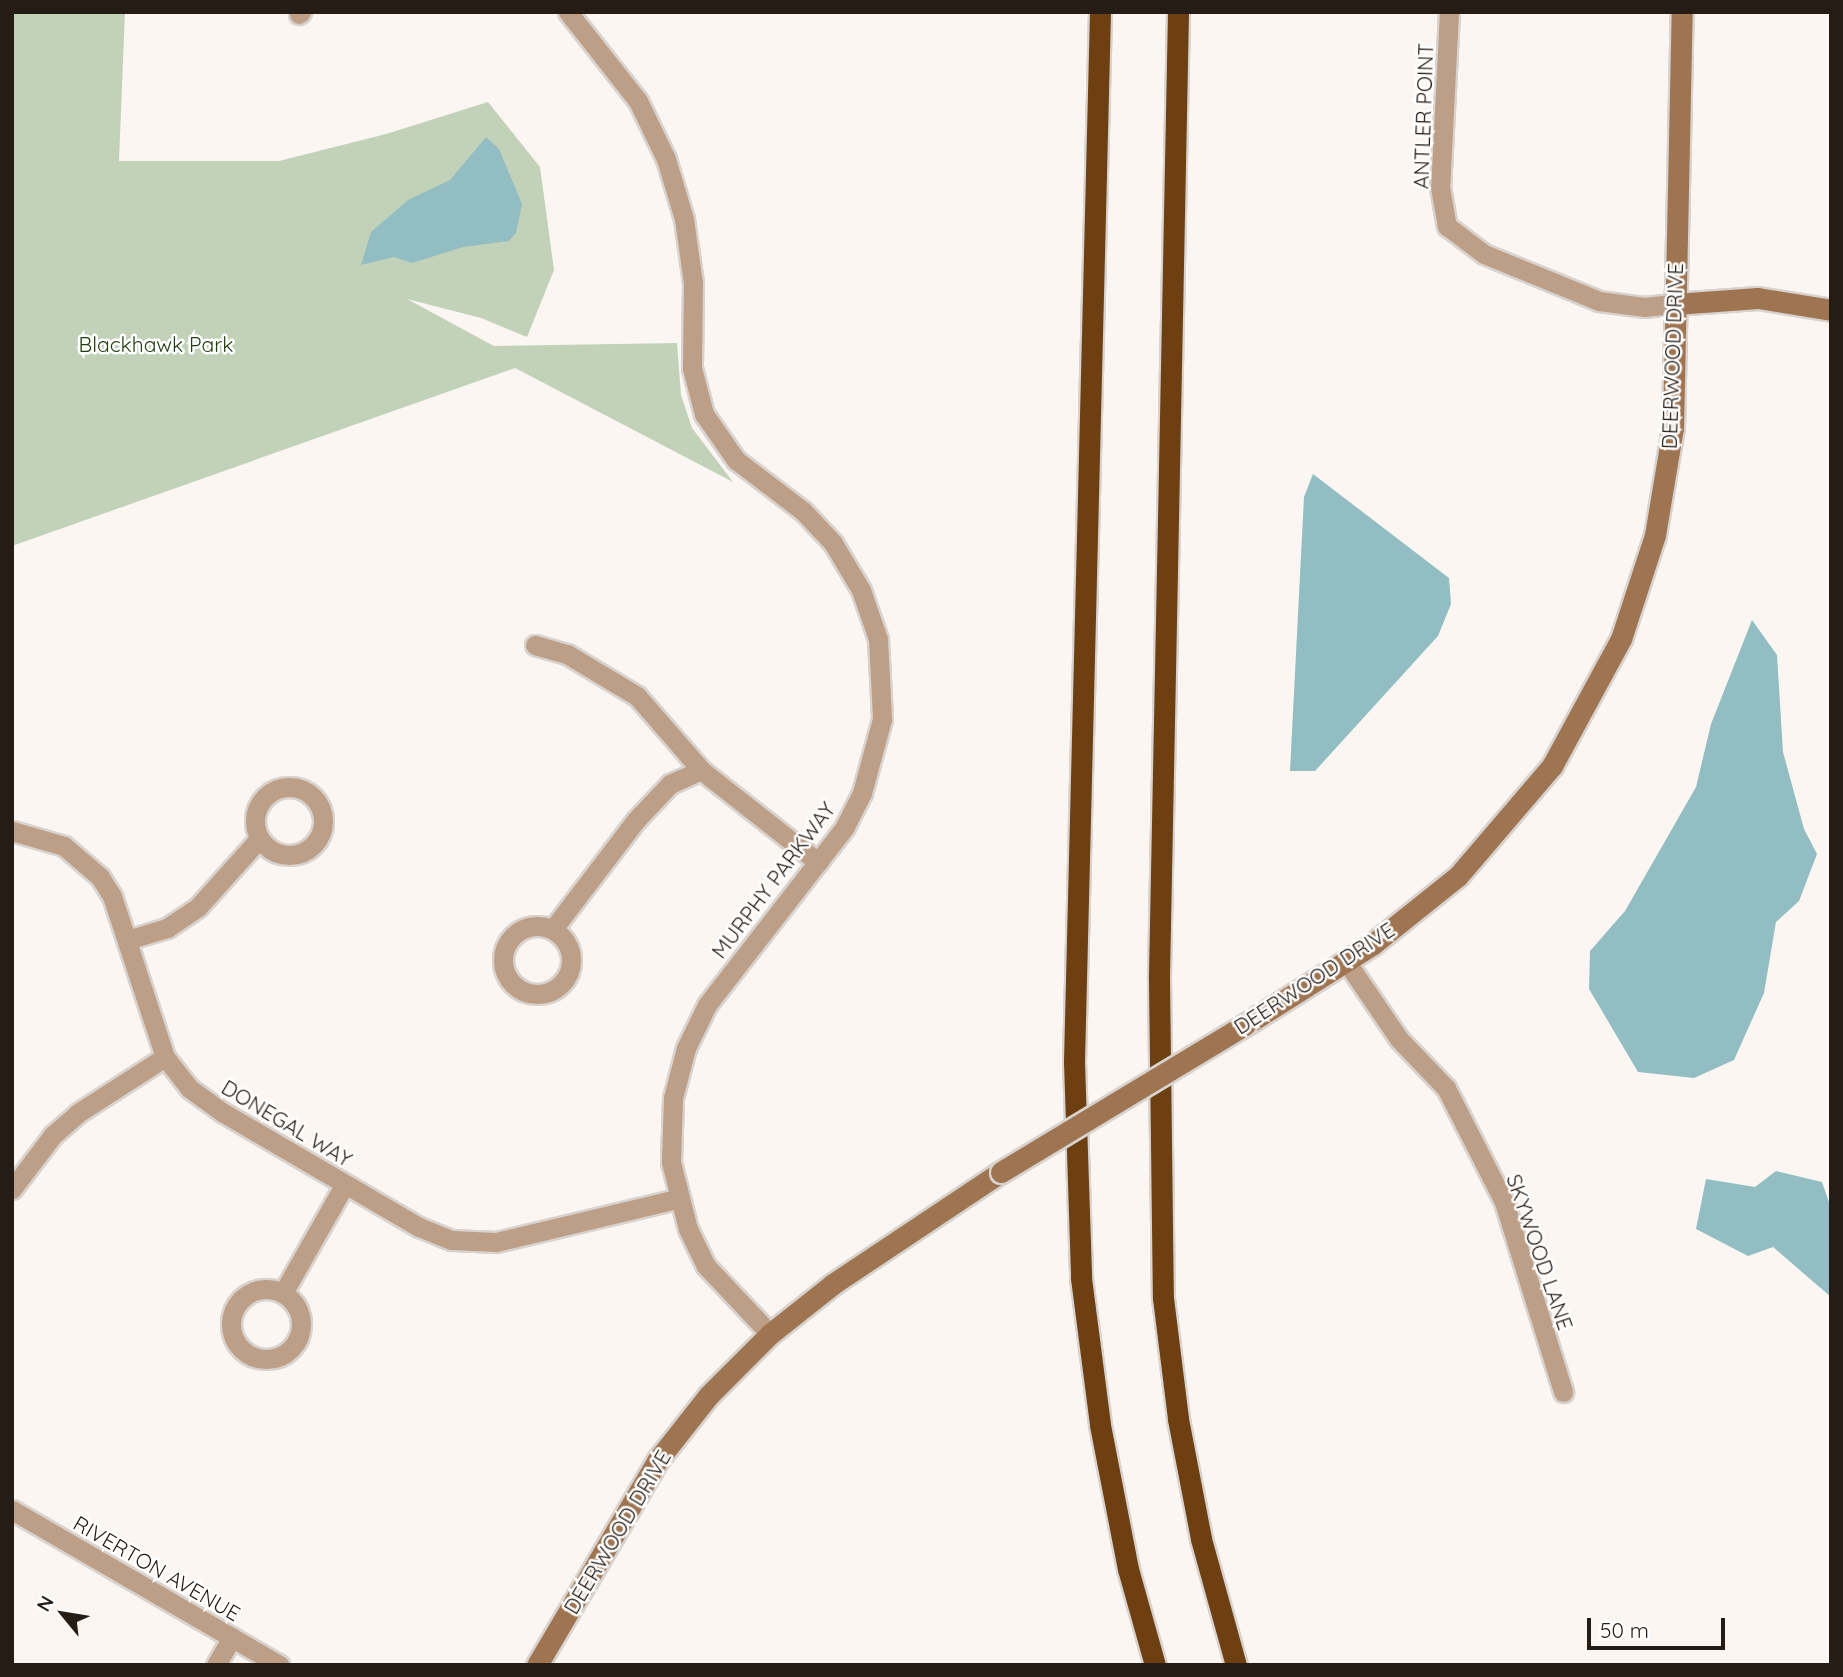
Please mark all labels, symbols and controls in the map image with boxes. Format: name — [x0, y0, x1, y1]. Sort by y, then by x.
street label: ANTLER POINT — [1408, 42, 1438, 190]
street label: DEERWOOD DRIVE — [1656, 262, 1688, 450]
park label: Blackhawk Park — [79, 331, 233, 357]
street label: MURPHY PARKWAY — [706, 797, 840, 963]
street label: DEERWOOD DRIVE — [1229, 917, 1399, 1039]
street label: DONEGAL WAY — [217, 1074, 357, 1172]
street label: SKYWOOD LANE — [1502, 1171, 1578, 1333]
street label: DEERWOOD DRIVE — [558, 1446, 676, 1618]
street label: RIVERTON AVENUE — [69, 1510, 245, 1626]
north arrow — [28, 1579, 98, 1649]
text: N — [31, 1591, 59, 1616]
scale bar — [1591, 1604, 1729, 1648]
text: 50 m — [1600, 1617, 1649, 1643]

